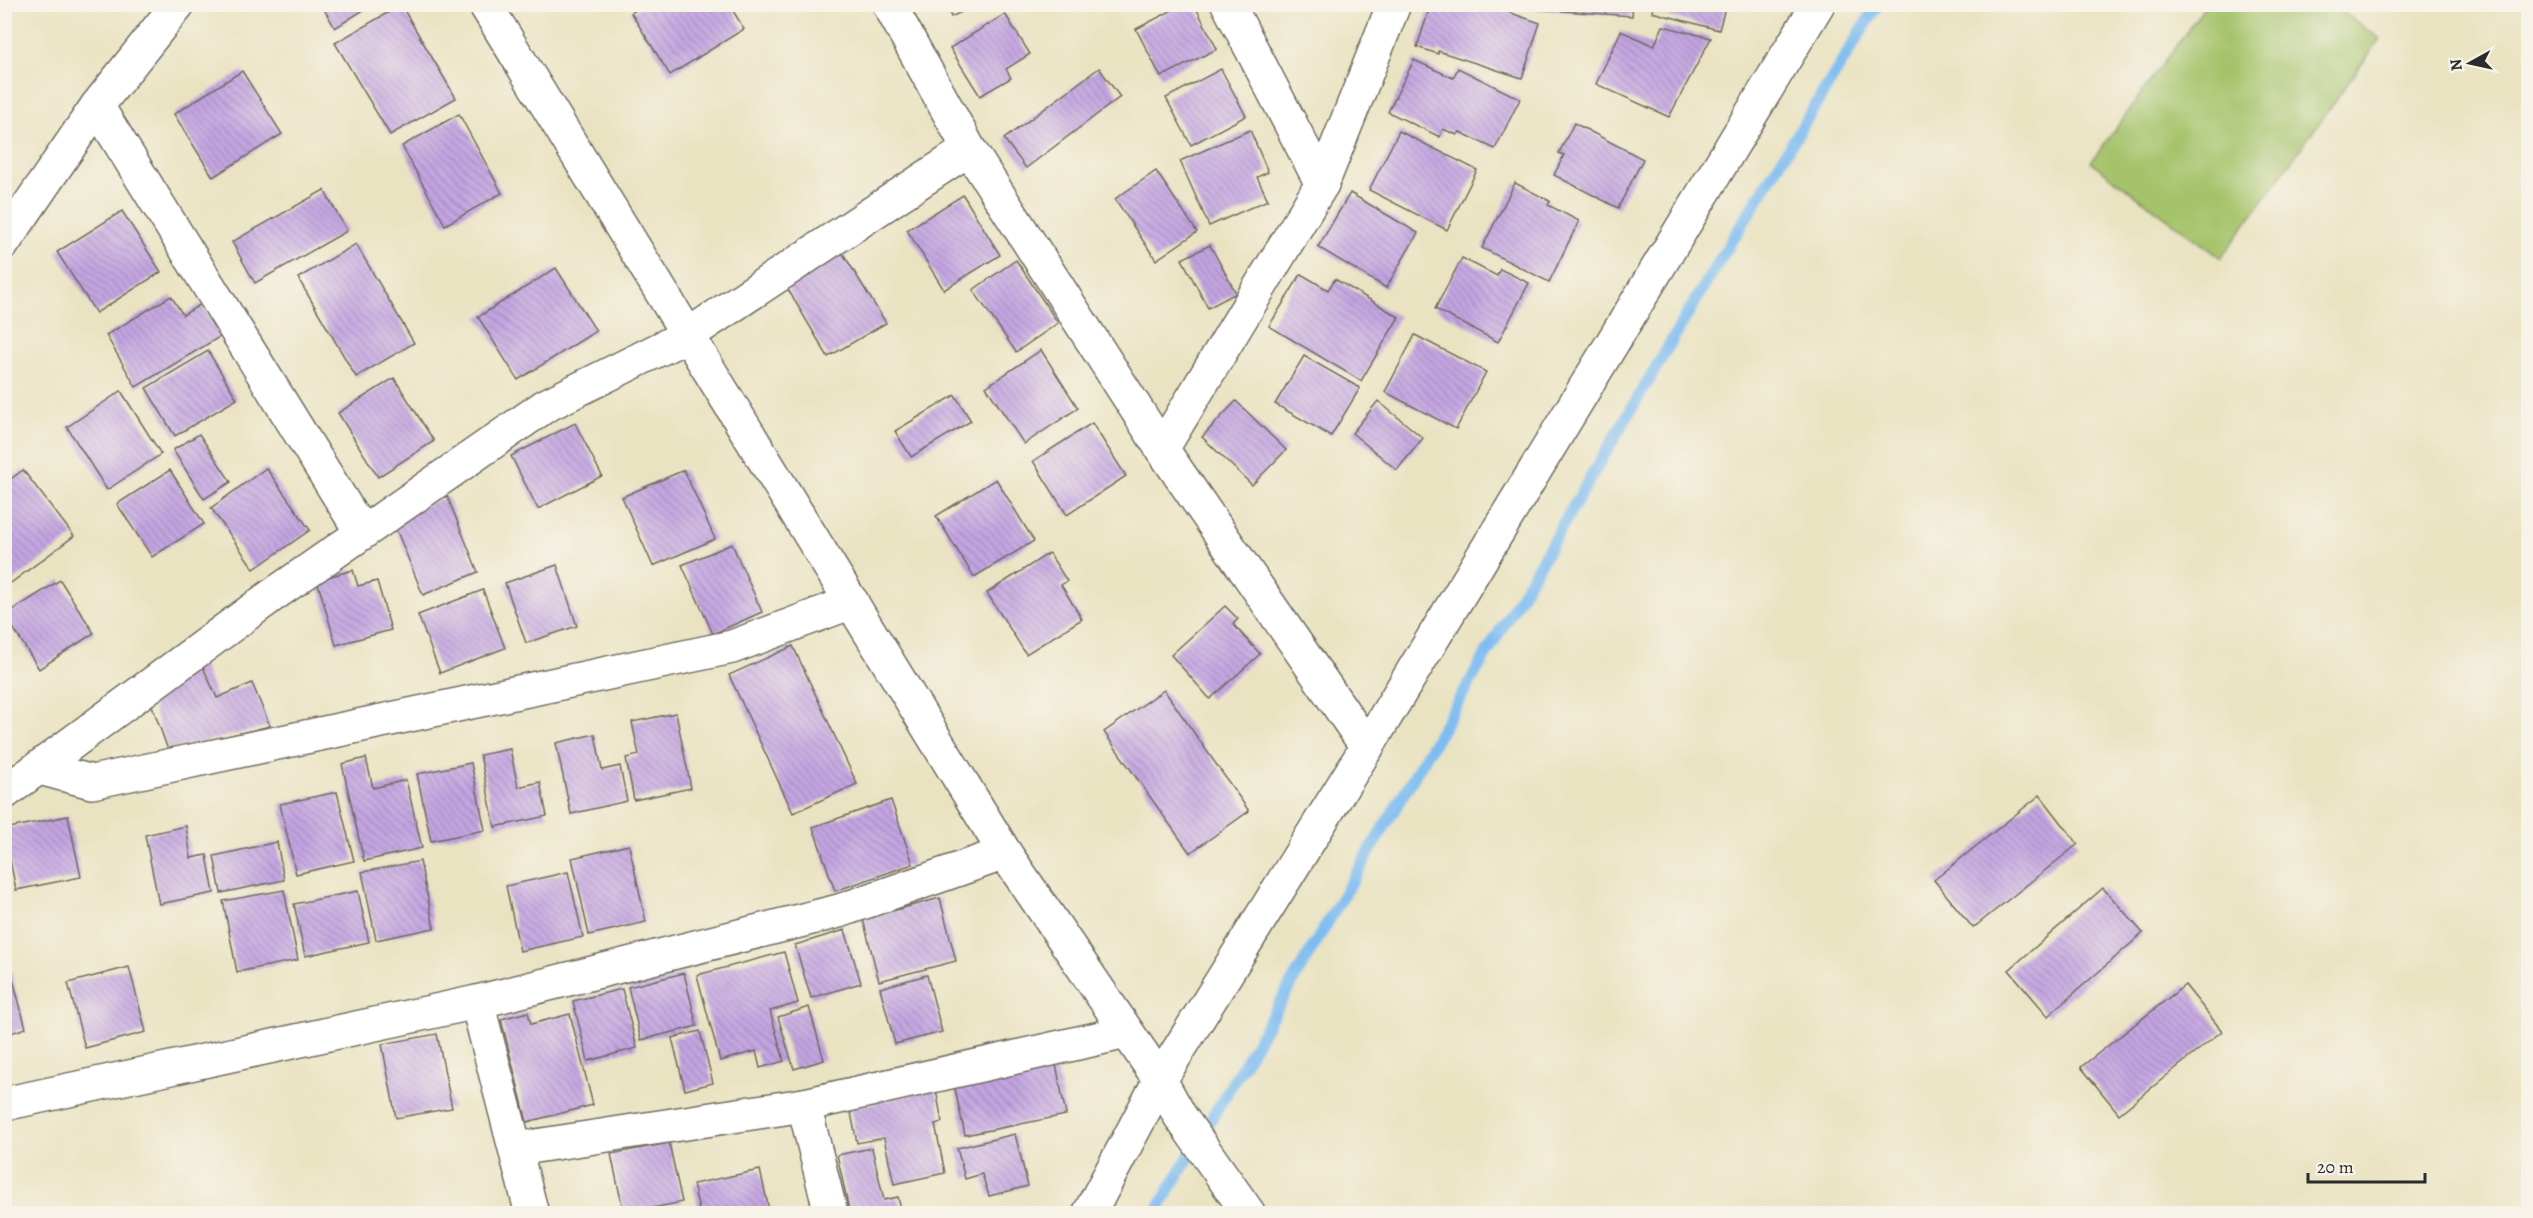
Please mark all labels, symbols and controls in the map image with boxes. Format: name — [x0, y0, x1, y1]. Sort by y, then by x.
north arrow — [2440, 33, 2500, 93]
text: N — [2444, 57, 2468, 72]
scale bar — [2308, 1146, 2425, 1184]
text: 20 m — [2317, 1155, 2354, 1179]

